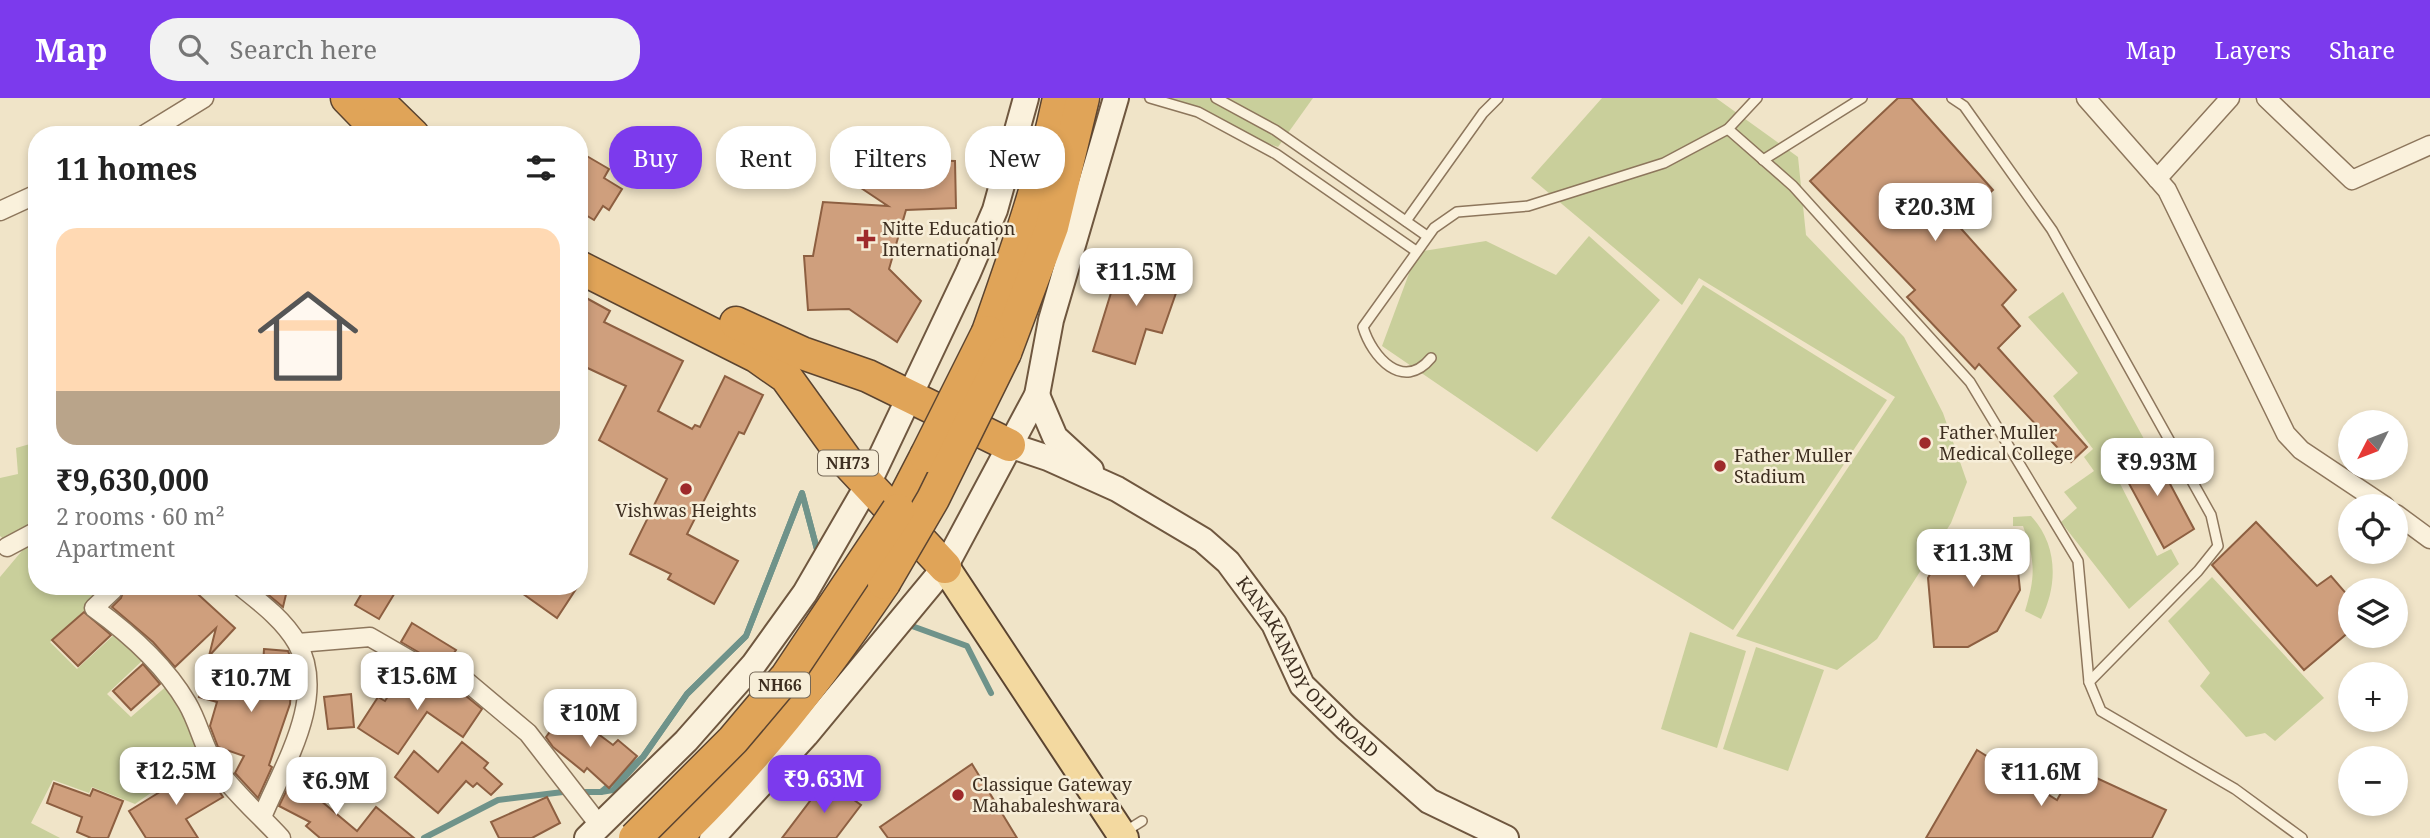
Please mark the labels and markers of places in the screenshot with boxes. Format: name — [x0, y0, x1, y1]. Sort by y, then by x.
pin: ₹20.3M — [1878, 184, 1992, 243]
place label: Nitte Education International — [882, 216, 1016, 261]
marker: Nitte Education International — [856, 229, 876, 249]
pin: ₹11.5M — [1079, 248, 1193, 308]
place label: Father Muller Medical College — [1939, 420, 2073, 465]
marker: Father Muller Medical College — [1917, 435, 1933, 451]
pin: ₹9.93M — [2100, 438, 2214, 498]
place label: Father Muller Stadium — [1734, 443, 1853, 488]
marker: Father Muller Stadium — [1712, 458, 1728, 474]
marker: Vishwas Heights — [678, 481, 694, 497]
place label: Vishwas Heights — [615, 498, 757, 522]
pin: ₹11.3M — [1916, 530, 2030, 589]
pin: ₹15.6M — [360, 652, 474, 712]
pin: ₹10.7M — [194, 654, 308, 714]
pin: ₹10M — [549, 690, 631, 749]
pin: ₹12.5M — [119, 748, 233, 807]
pin: ₹11.6M — [1984, 748, 2098, 808]
pin: ₹9.63M — [767, 756, 881, 815]
pin: ₹6.9M — [287, 758, 385, 817]
place label: Classique Gateway Mahabaleshwara — [972, 772, 1133, 817]
marker: Classique Gateway Mahabaleshwara — [950, 787, 966, 803]

